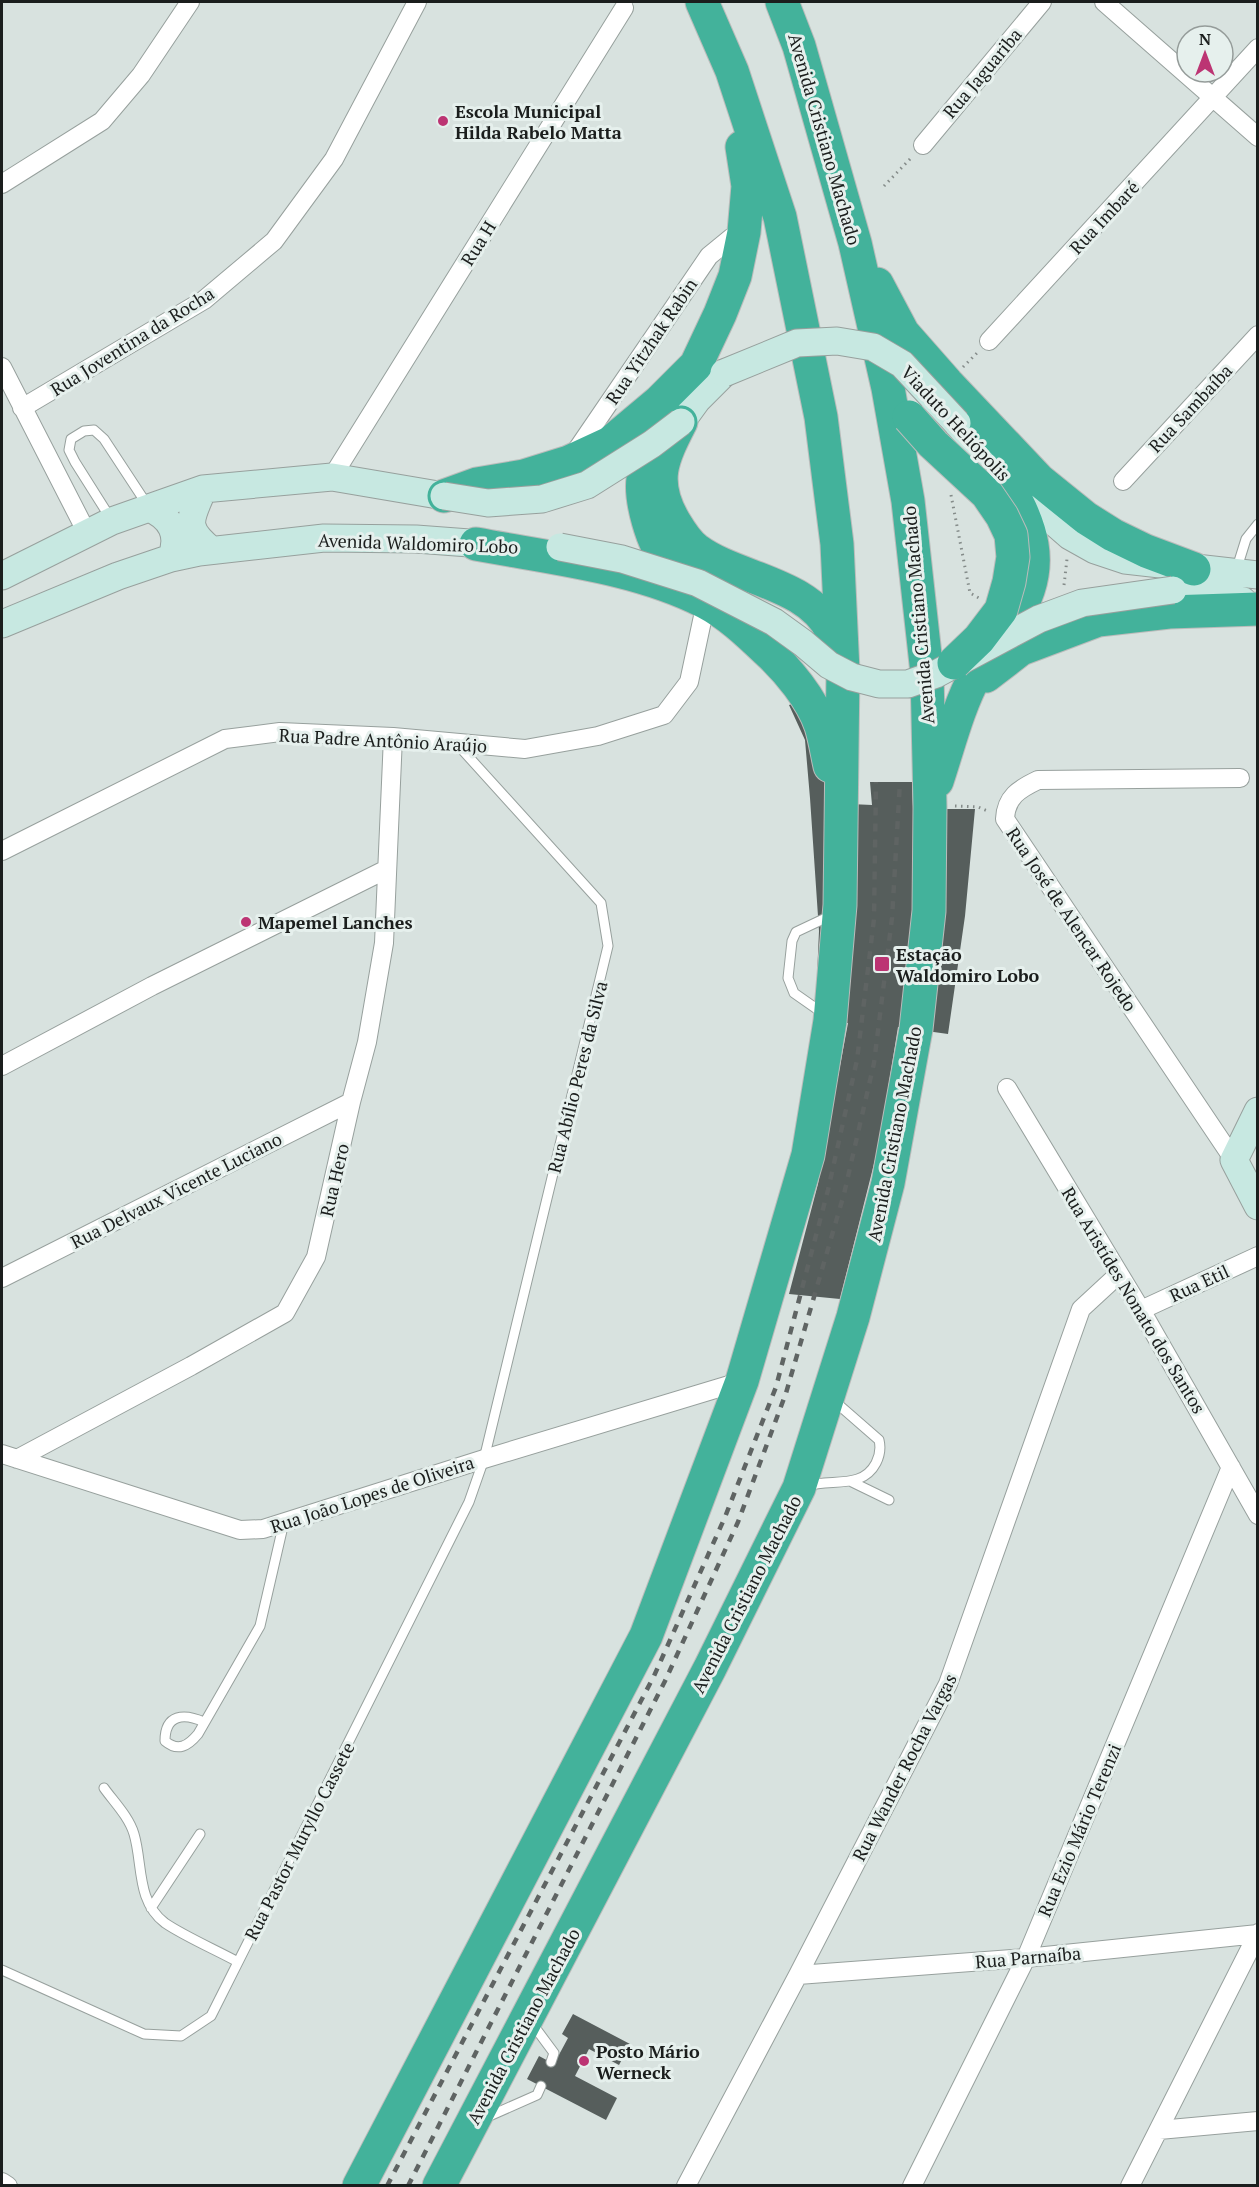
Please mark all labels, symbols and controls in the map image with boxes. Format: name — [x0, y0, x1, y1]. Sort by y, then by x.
street label: Rua Jaguariba — [937, 23, 1027, 123]
north arrow — [1175, 24, 1235, 84]
text: N — [1199, 28, 1211, 50]
street label: Avenida Cristiano Machado — [783, 30, 867, 248]
place label: Escola Municipal Hilda Rabelo Matta — [455, 99, 622, 144]
marker: Escola Municipal Hilda Rabelo Matta — [436, 114, 450, 128]
street label: Rua Imbaré — [1064, 175, 1144, 259]
street label: Rua H — [455, 216, 501, 270]
street label: Rua Yitzhak Rabin — [600, 273, 702, 409]
street label: Rua Joventina da Rocha — [46, 281, 218, 401]
street label: Rua Sambaíba — [1143, 359, 1237, 457]
street label: Viaduto Heliópolis — [896, 360, 1016, 486]
street label: Avenida Cristiano Machado — [896, 505, 939, 725]
street label: Avenida Waldomiro Lobo — [317, 528, 519, 558]
street label: Rua Padre Antônio Araújo — [278, 723, 488, 757]
street label: Rua José de Alencar Rojedo — [1001, 822, 1143, 1016]
place label: Mapemel Lanches — [258, 910, 413, 934]
marker: Mapemel Lanches — [239, 915, 253, 929]
place label: Estação Waldomiro Lobo — [896, 942, 1039, 987]
marker: Estação Waldomiro Lobo — [873, 955, 891, 973]
street label: Rua Abílio Peres da Silva — [542, 978, 612, 1176]
street label: Avenida Cristiano Machado — [861, 1024, 927, 1244]
street label: Rua Delvaux Vicente Luciano — [66, 1126, 286, 1254]
street label: Rua Hero — [314, 1141, 354, 1219]
street label: Rua Aristídes Nonato dos Santos — [1057, 1182, 1211, 1418]
street label: Rua Etil — [1165, 1259, 1233, 1307]
street label: Rua João Lopes de Oliveira — [267, 1450, 477, 1538]
street label: Avenida Cristiano Machado — [686, 1491, 806, 1697]
street label: Rua Wander Rocha Vargas — [846, 1669, 962, 1865]
street label: Rua Pastor Muryllo Cassete — [239, 1738, 359, 1944]
street label: Rua Ezio Mário Terenzi — [1032, 1740, 1126, 1920]
street label: Avenida Cristiano Machado — [461, 1924, 585, 2128]
street label: Rua Parnaíba — [974, 1940, 1082, 1974]
place label: Posto Mário Werneck — [596, 2039, 700, 2084]
marker: Posto Mário Werneck — [577, 2054, 591, 2068]

